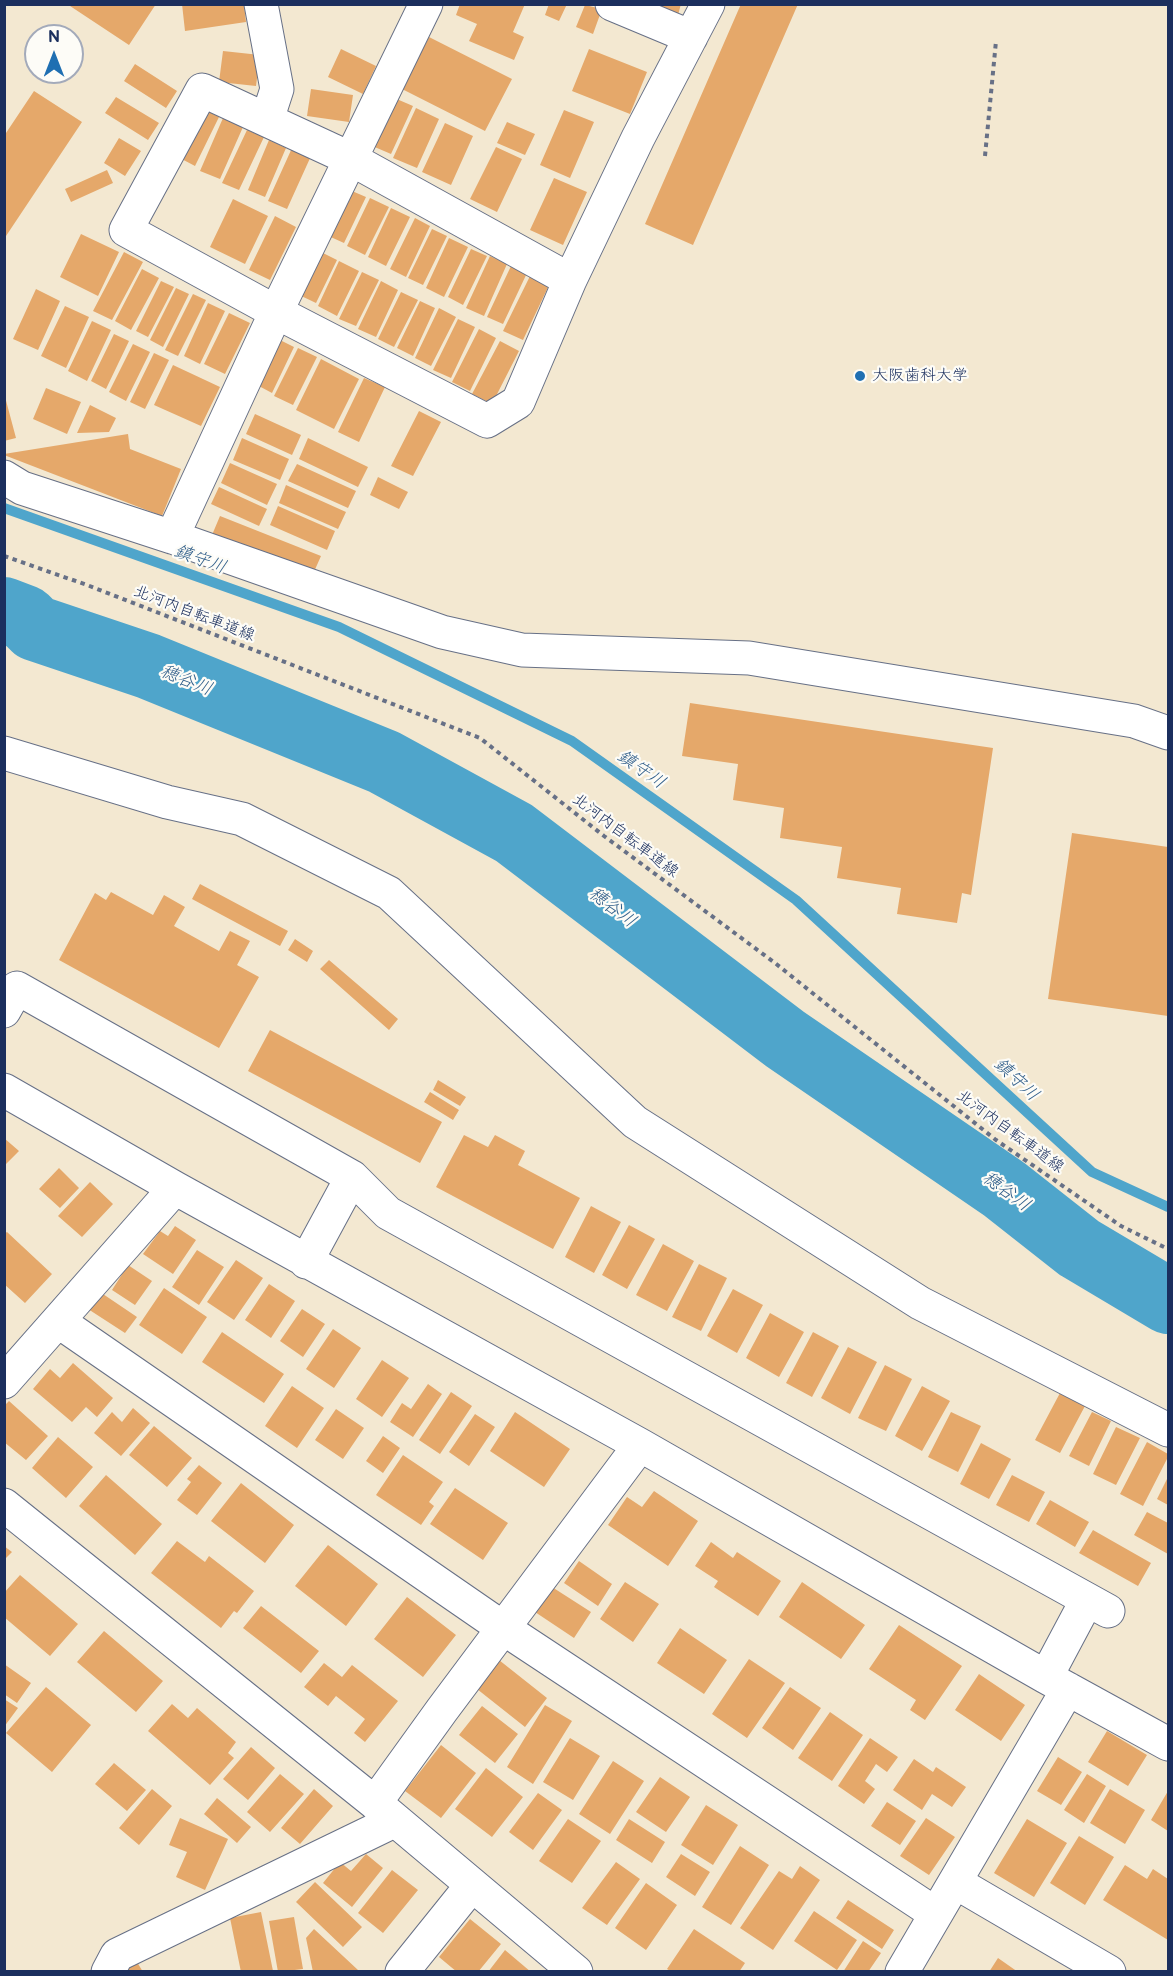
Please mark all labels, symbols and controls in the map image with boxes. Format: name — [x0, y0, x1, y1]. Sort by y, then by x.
north arrow — [24, 24, 84, 84]
text: N — [48, 28, 60, 47]
place label: 大阪歯科大学 — [872, 366, 968, 386]
marker: 大阪歯科大学 — [853, 369, 867, 383]
water label: 鎮守川 — [171, 541, 229, 579]
street label: 北河内自転車道線 — [131, 582, 257, 646]
water label: 穂谷川 — [157, 661, 215, 701]
water label: 鎮守川 — [613, 746, 669, 794]
street label: 北河内自転車道線 — [568, 790, 682, 882]
water label: 穂谷川 — [584, 883, 640, 933]
water label: 鎮守川 — [989, 1054, 1043, 1106]
street label: 北河内自転車道線 — [953, 1087, 1067, 1177]
water label: 穂谷川 — [978, 1167, 1034, 1217]

